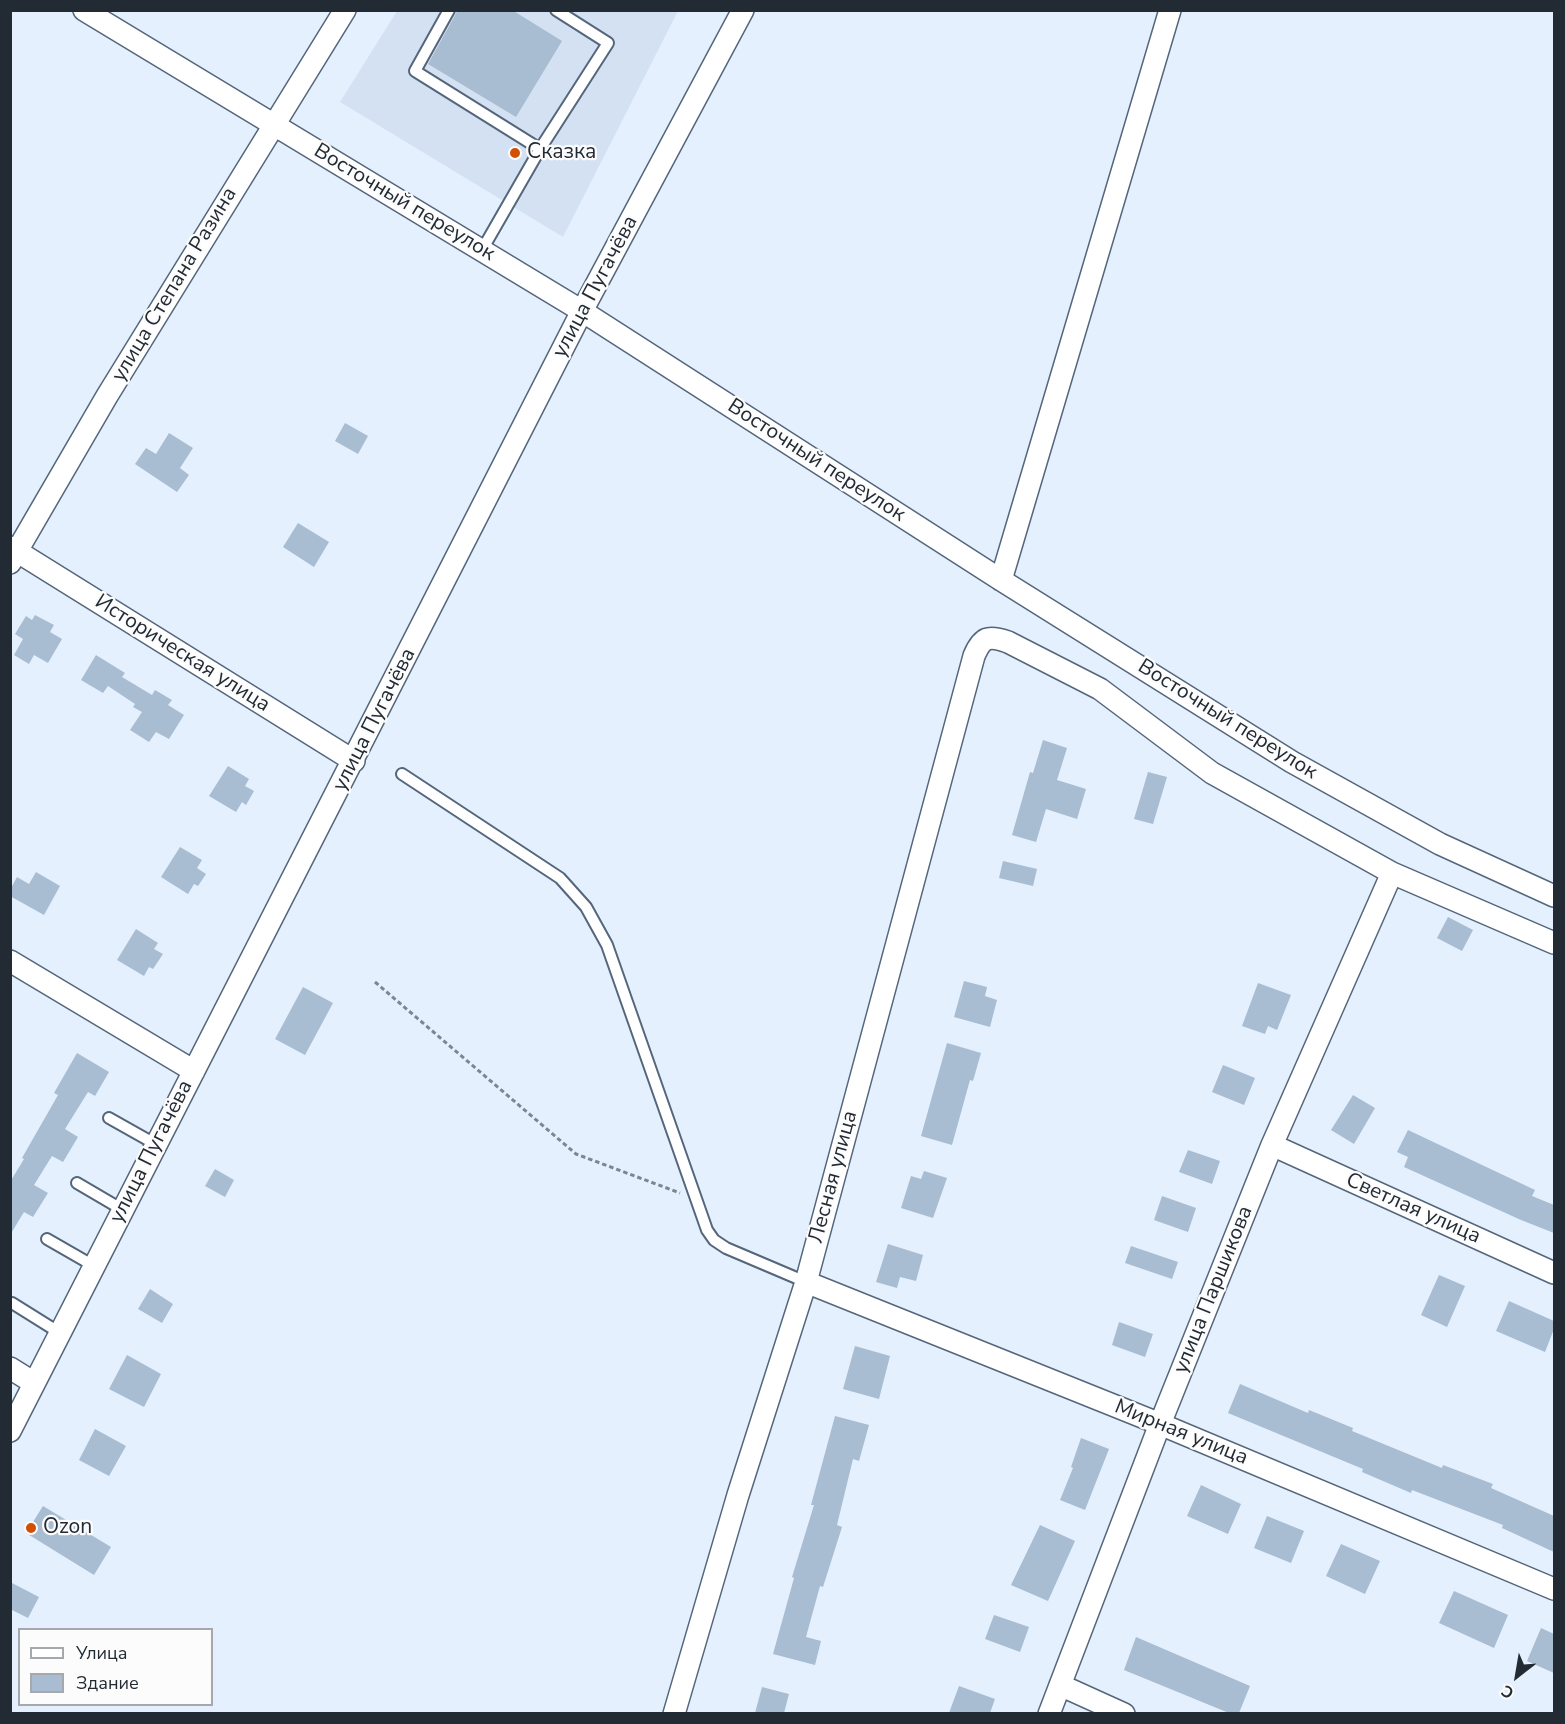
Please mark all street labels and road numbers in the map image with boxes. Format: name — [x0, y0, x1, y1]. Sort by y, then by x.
street label: Восточный переулок — [309, 139, 499, 267]
street label: улица Степана Разина — [107, 183, 243, 387]
street label: улица Пугачёва — [548, 212, 644, 362]
street label: Восточный переулок — [722, 394, 910, 528]
street label: Историческая улица — [90, 590, 274, 718]
street label: улица Пугачёва — [328, 644, 422, 796]
street label: Восточный переулок — [1133, 655, 1321, 785]
street label: улица Пугачёва — [105, 1076, 199, 1228]
street label: Лесная улица — [804, 1108, 864, 1246]
street label: Светлая улица — [1342, 1168, 1484, 1250]
street label: улица Паршикова — [1169, 1203, 1259, 1377]
street label: Мирная улица — [1111, 1395, 1251, 1471]

